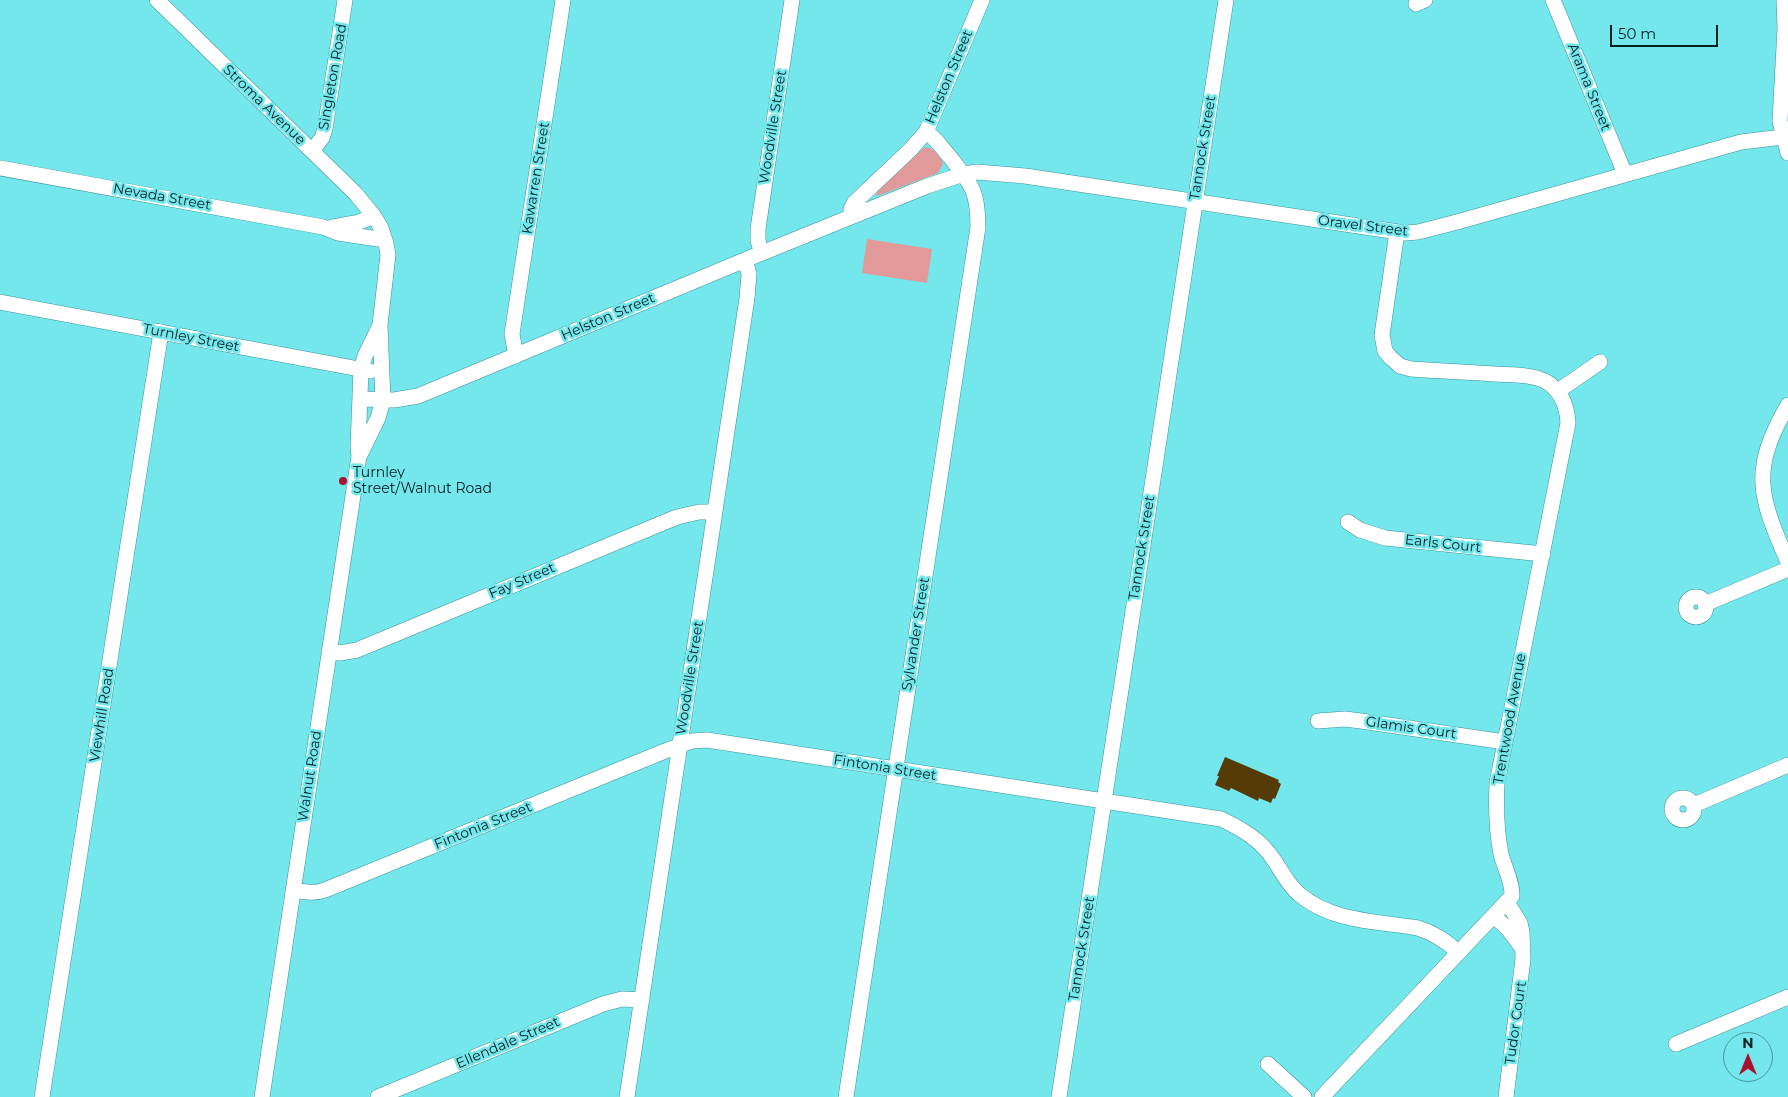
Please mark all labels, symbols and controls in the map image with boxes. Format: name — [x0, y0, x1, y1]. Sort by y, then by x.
scale bar — [1613, 15, 1720, 47]
street label: Singleton Road — [315, 23, 351, 131]
text: 50 m — [1618, 24, 1656, 43]
street label: Helston Street — [922, 28, 976, 126]
street label: Arama Street — [1564, 41, 1614, 133]
street label: Stroma Avenue — [219, 61, 309, 149]
street label: Woodville Street — [756, 69, 790, 185]
street label: Tannock Street — [1186, 94, 1220, 202]
street label: Kawarren Street — [519, 121, 553, 235]
street label: Nevada Street — [112, 180, 212, 214]
street label: Oravel Street — [1317, 212, 1409, 240]
street label: Helston Street — [559, 290, 657, 344]
street label: Turnley Street — [141, 320, 241, 356]
place label: Turnley Street/Walnut Road — [353, 465, 492, 498]
marker: Turnley Street/Walnut Road — [337, 475, 349, 487]
street label: Tannock Street — [1125, 494, 1159, 602]
street label: Earls Court — [1404, 532, 1482, 556]
street label: Fay Street — [486, 560, 558, 602]
street label: Sylvander Street — [899, 576, 933, 692]
street label: Woodville Street — [673, 620, 707, 736]
street label: Trentwood Avenue — [1490, 652, 1530, 786]
street label: Viewhill Road — [86, 667, 118, 763]
street label: Glamis Court — [1365, 713, 1457, 743]
street label: Walnut Road — [295, 729, 325, 823]
street label: Fintonia Street — [832, 752, 938, 784]
street label: Fintonia Street — [432, 799, 534, 853]
street label: Tannock Street — [1065, 895, 1099, 1003]
street label: Tudor Court — [1502, 980, 1530, 1066]
street label: Ellendale Street — [454, 1014, 562, 1072]
north arrow — [1723, 1032, 1773, 1082]
text: N — [1742, 1034, 1754, 1052]

